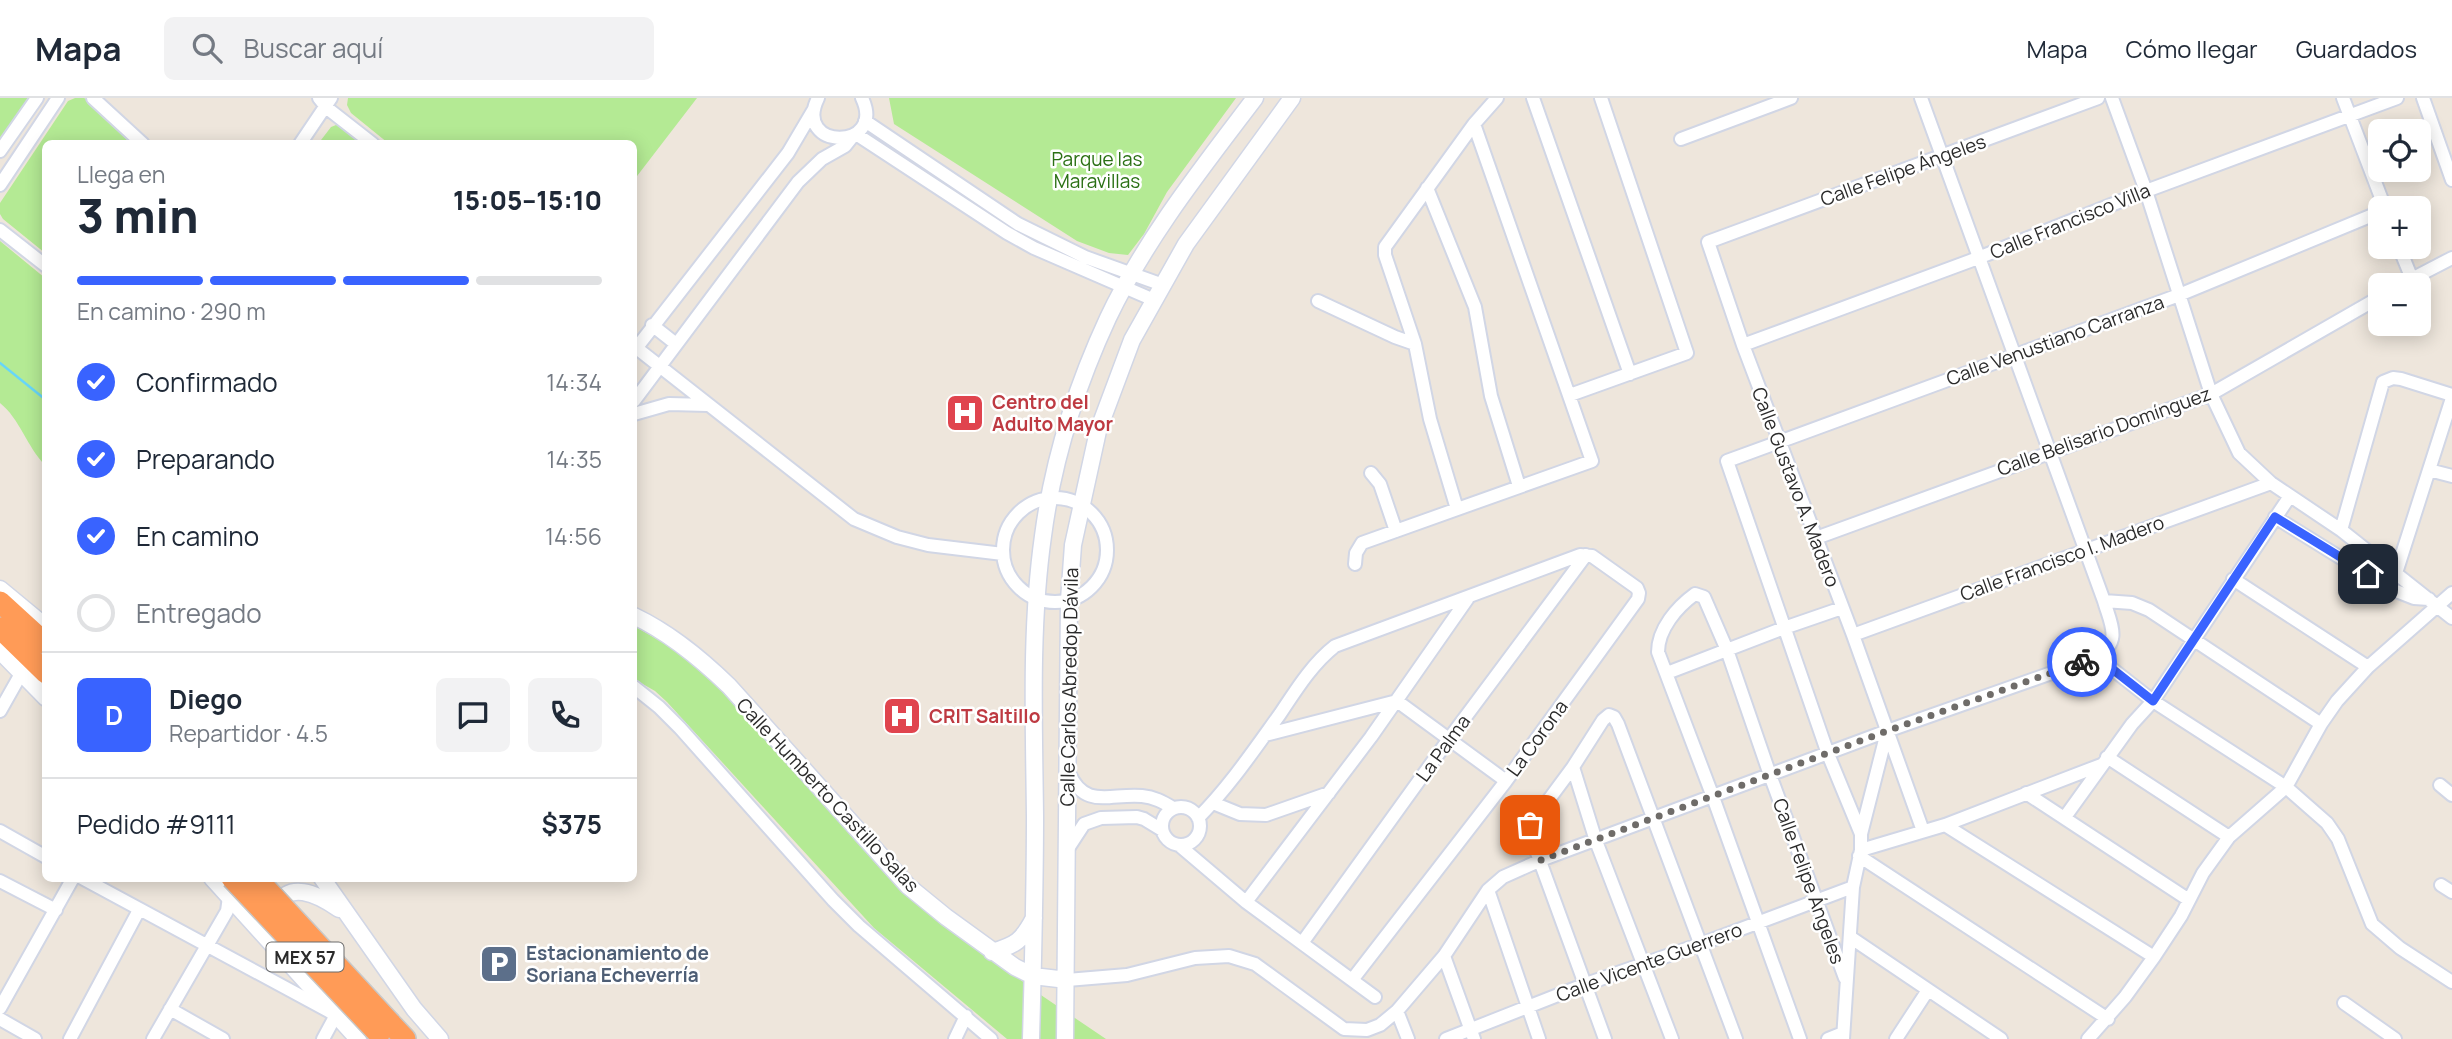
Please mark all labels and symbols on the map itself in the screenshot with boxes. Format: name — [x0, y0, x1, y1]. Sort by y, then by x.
street label: Calle Felipe Ángeles — [1817, 128, 1989, 212]
park label: Parque las Maravillas — [1052, 146, 1142, 194]
street label: Calle Francisco Villa — [1986, 177, 2154, 265]
street label: Calle Venustiano Carranza — [1943, 288, 2167, 392]
street label: Calle Belisario Domínguez — [1993, 380, 2215, 482]
street label: Calle Gustavo A. Madero — [1746, 383, 1846, 591]
place label: Centro del Adulto Mayor — [992, 389, 1114, 437]
hospital icon: Centro del Adulto Mayor — [944, 392, 986, 434]
street label: Calle Francisco I. Madero — [1956, 509, 2168, 607]
pin — [2338, 544, 2398, 604]
street label: Calle Carlos Abredop Dávila — [1054, 567, 1084, 807]
courier — [2047, 627, 2117, 697]
street label: Calle Humberto Castillo Salas — [731, 692, 925, 898]
hospital icon: CRIT Saltillo — [881, 695, 923, 737]
street label: La Corona — [1500, 695, 1574, 781]
place label: CRIT Saltillo — [929, 703, 1040, 729]
street label: La Palma — [1410, 709, 1476, 787]
pin — [1500, 795, 1560, 855]
street label: Calle Felipe Ángeles — [1767, 795, 1851, 967]
street label: Calle Vicente Guerrero — [1552, 916, 1746, 1008]
place label: Estacionamiento de Soriana Echeverría — [526, 940, 709, 988]
road number: MEX 57 — [266, 942, 344, 972]
parking icon: Estacionamiento de Soriana Echeverría — [478, 943, 520, 985]

